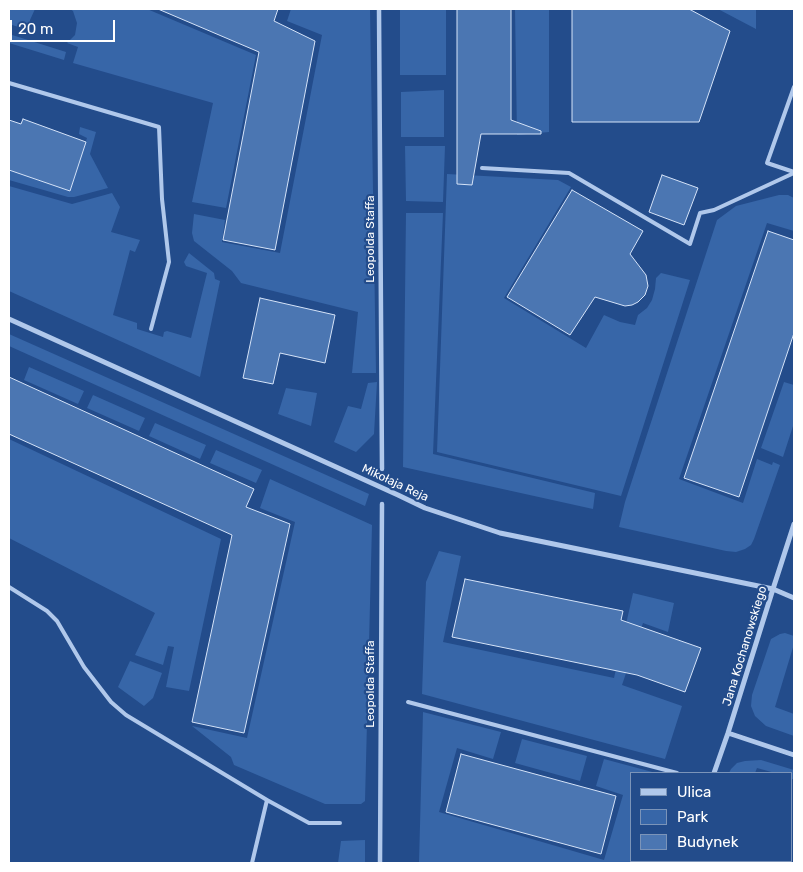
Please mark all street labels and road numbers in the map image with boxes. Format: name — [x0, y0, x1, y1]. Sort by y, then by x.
street label: Leopolda Staffa — [364, 195, 378, 283]
street label: Mikołaja Reja — [359, 461, 431, 505]
street label: Jana Kochanowskiego — [720, 584, 770, 708]
street label: Leopolda Staffa — [364, 640, 378, 728]

